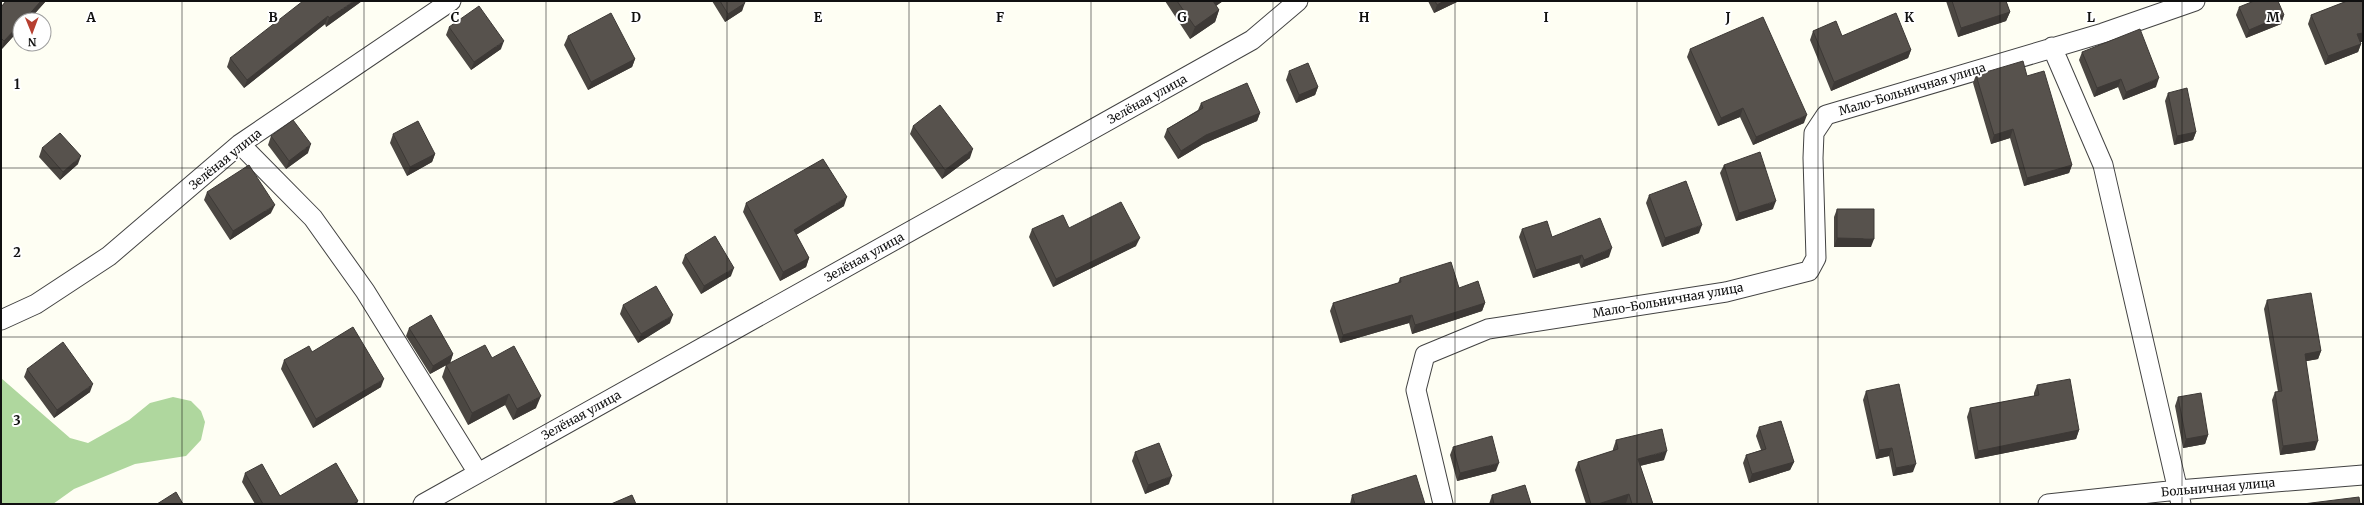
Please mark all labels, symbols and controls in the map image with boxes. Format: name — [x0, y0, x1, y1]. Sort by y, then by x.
text: A — [85, 9, 96, 26]
text: B — [268, 9, 278, 26]
text: C — [451, 9, 460, 26]
text: D — [631, 9, 641, 26]
text: E — [814, 9, 823, 26]
text: F — [996, 9, 1004, 26]
text: G — [1177, 9, 1187, 26]
text: H — [1359, 9, 1370, 26]
text: I — [1543, 9, 1549, 26]
text: J — [1724, 9, 1731, 26]
text: K — [1904, 9, 1914, 26]
text: L — [2087, 9, 2096, 26]
text: M — [2266, 9, 2280, 26]
north arrow — [12, 12, 52, 52]
text: N — [27, 35, 37, 49]
street label: Мало-Больничная улица — [1837, 59, 1988, 118]
street label: Зелёная улица — [1105, 71, 1190, 127]
text: 1 — [14, 76, 20, 93]
street label: Зелёная улица — [186, 125, 265, 193]
street label: Зелёная улица — [822, 229, 907, 285]
text: 2 — [13, 244, 21, 261]
street label: Мало-Больничная улица — [1592, 279, 1745, 321]
street label: Зелёная улица — [539, 387, 624, 443]
text: 3 — [13, 412, 21, 429]
street label: Больничная улица — [2160, 474, 2276, 499]

